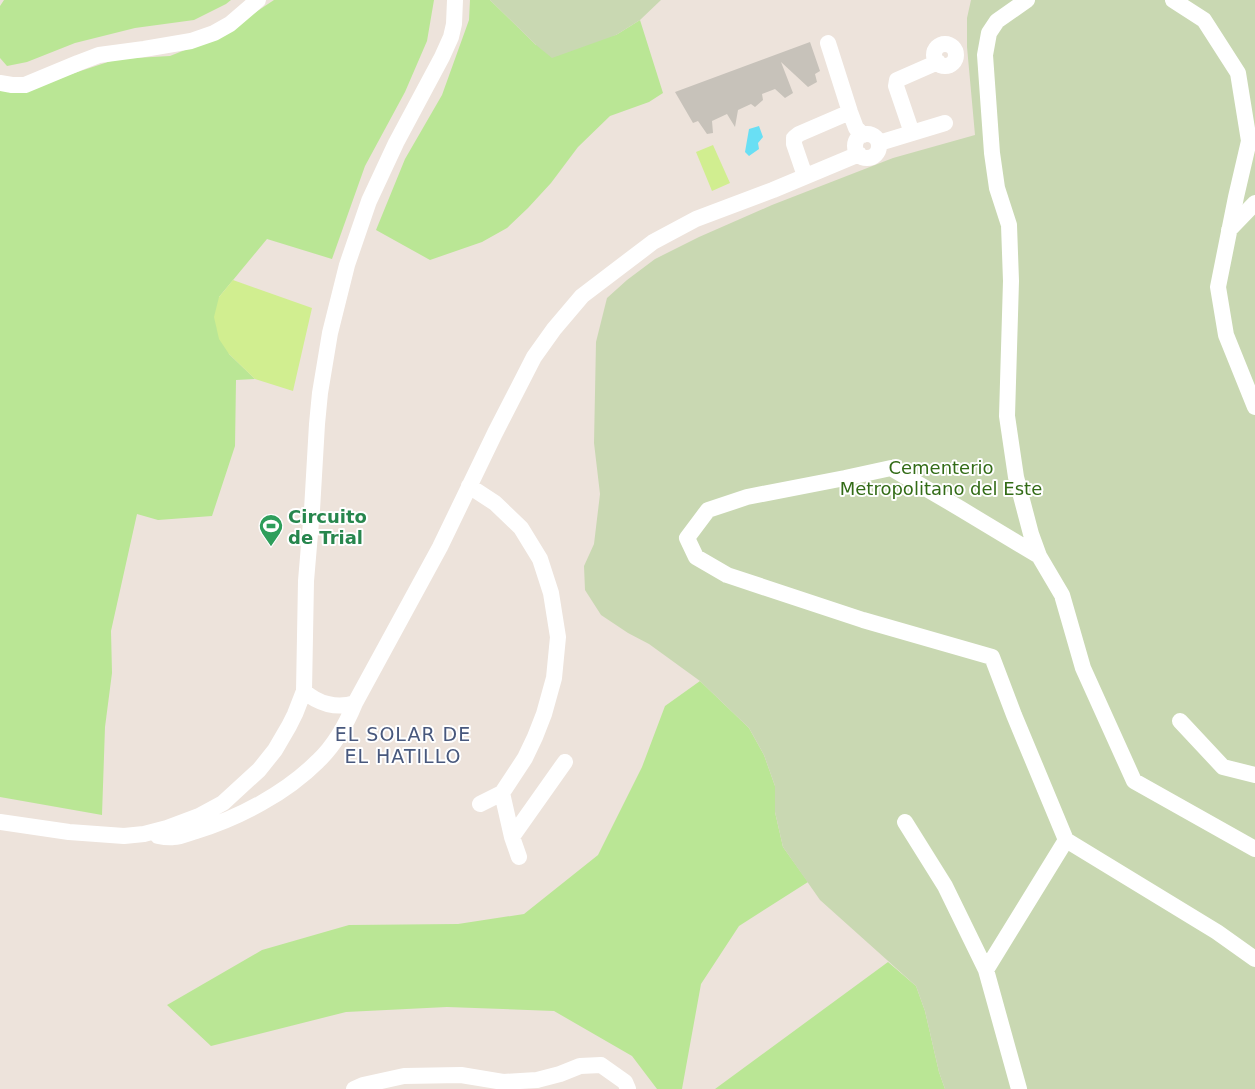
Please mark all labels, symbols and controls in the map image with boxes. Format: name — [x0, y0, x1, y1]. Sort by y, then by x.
park label: Cementerio Metropolitano del Este — [840, 457, 1042, 499]
place label: Circuito de Trial — [288, 506, 367, 548]
sports icon: Circuito de Trial — [258, 513, 284, 547]
district label: EL SOLAR DE EL HATILLO — [335, 723, 471, 767]

